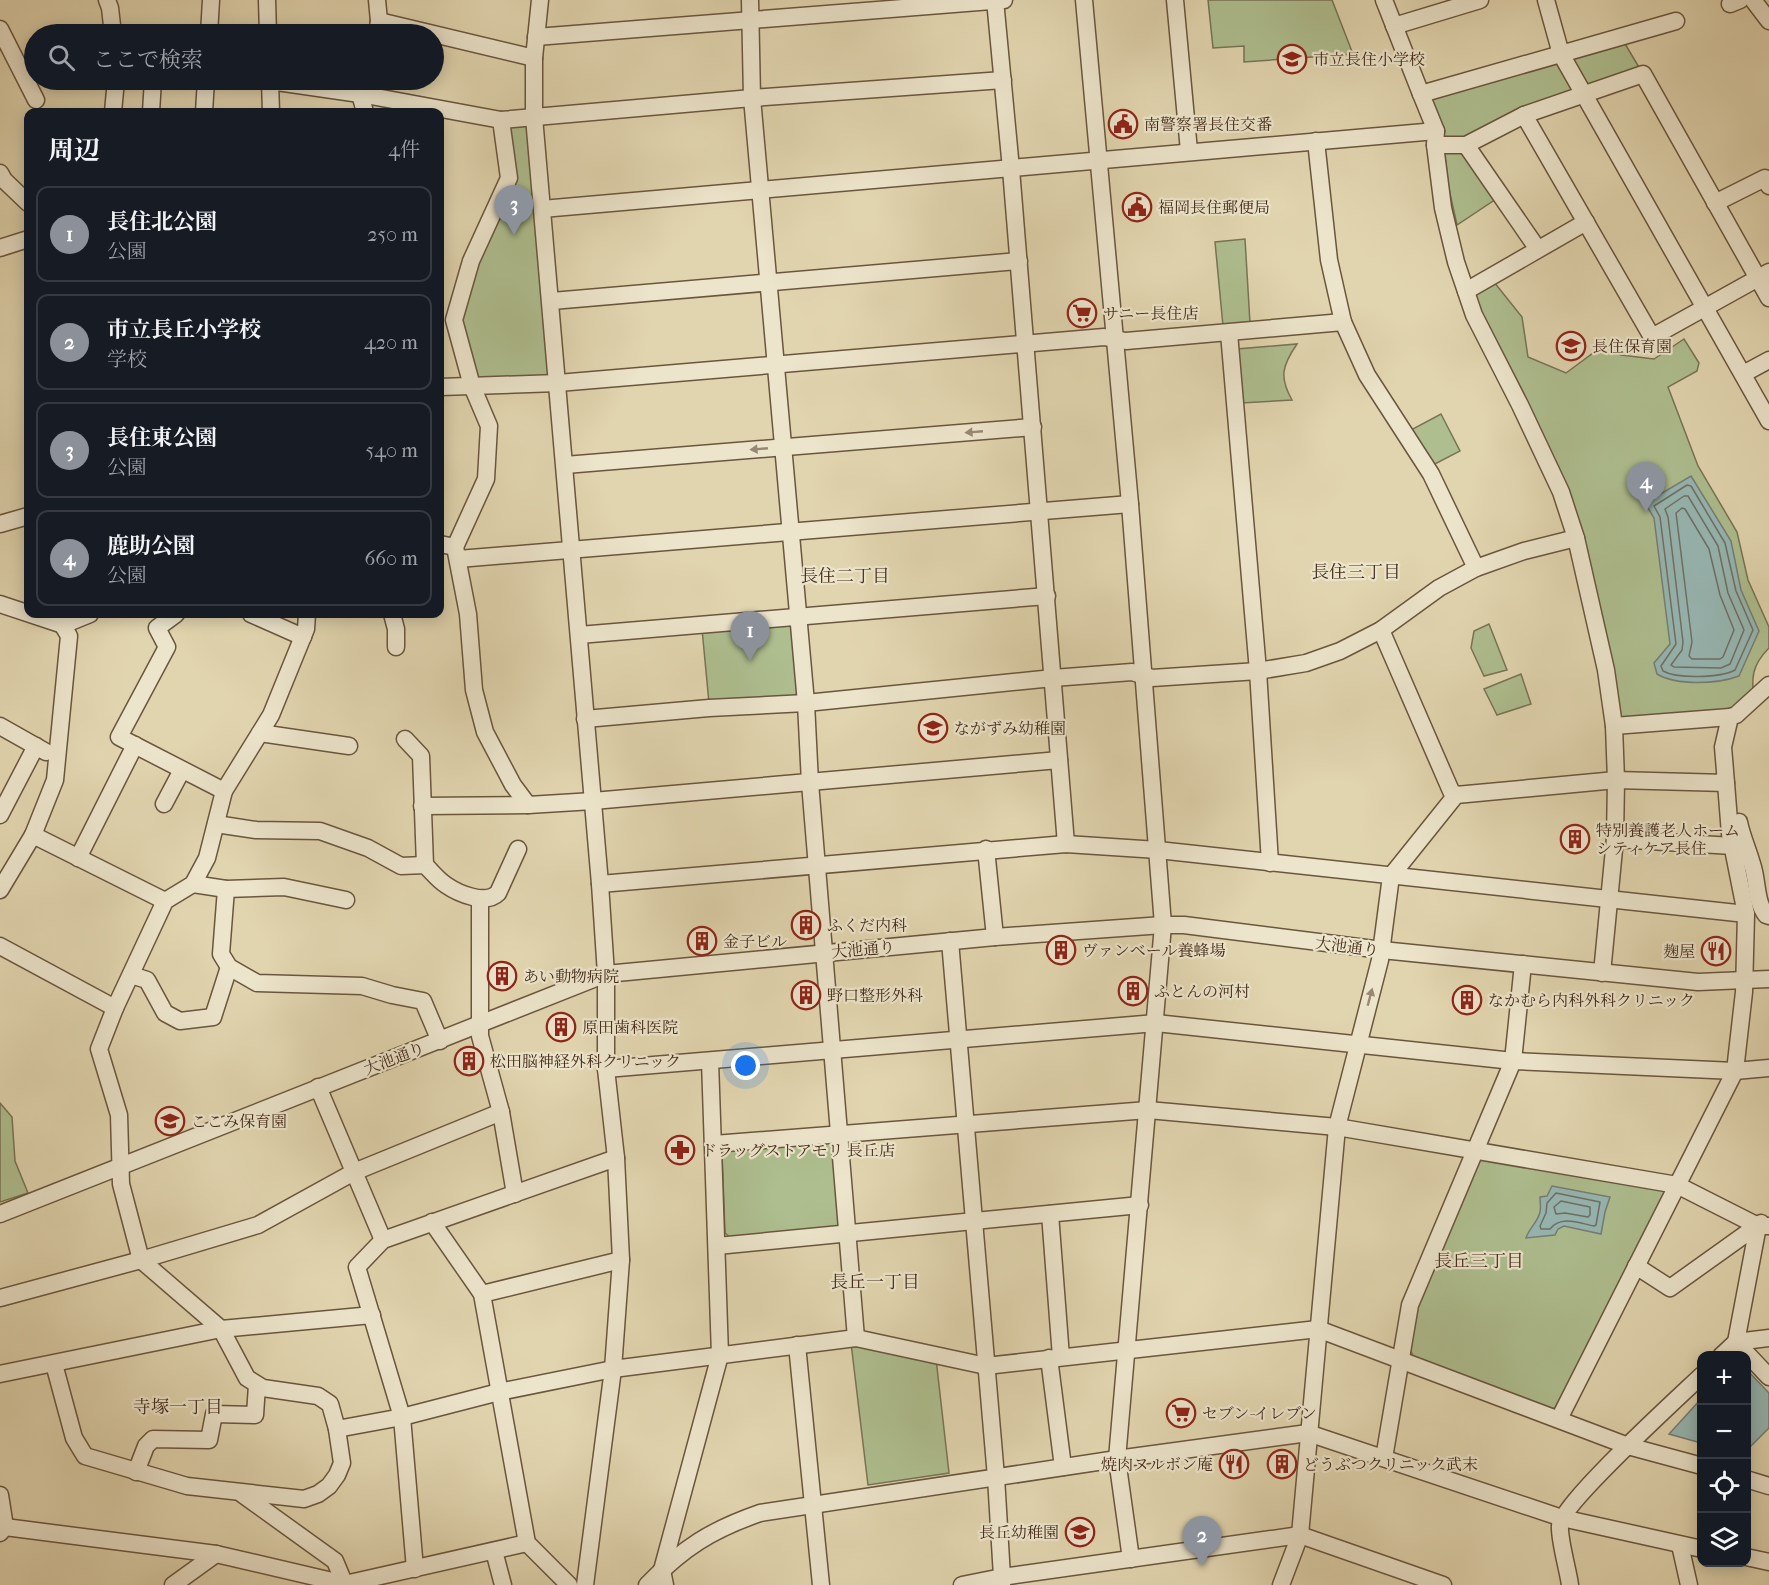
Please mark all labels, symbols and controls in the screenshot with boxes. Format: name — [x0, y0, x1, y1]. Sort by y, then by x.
search box — [24, 24, 444, 90]
icon: search — [45, 41, 78, 74]
school or university icon: 市立長住小学校 — [1276, 43, 1308, 75]
text: ここで検索 — [93, 47, 203, 73]
place label: 市立長住小学校 — [1313, 50, 1425, 69]
public building icon: 南警察署長住交番 — [1107, 108, 1139, 140]
place label: 南警察署長住交番 — [1144, 115, 1272, 134]
text: 周辺 — [48, 135, 100, 166]
text: 4件 — [388, 138, 420, 161]
pin: 3 — [494, 186, 534, 235]
public building icon: 福岡長住郵便局 — [1121, 191, 1153, 223]
place label: 福岡長住郵便局 — [1158, 198, 1270, 217]
text: 長住北公園 — [107, 209, 217, 235]
text: 1 — [66, 223, 73, 246]
text: 250 m — [367, 223, 418, 246]
text: 公園 — [107, 240, 147, 263]
supermarket icon: サニー長住店 — [1066, 297, 1098, 329]
place label: サニー長住店 — [1103, 304, 1198, 323]
text: 市立長丘小学校 — [107, 317, 261, 343]
school or university icon: 長住保育園 — [1555, 330, 1587, 362]
text: 2 — [64, 331, 75, 354]
text: 420 m — [364, 331, 418, 354]
place label: 長住保育園 — [1592, 337, 1672, 356]
text: 学校 — [107, 348, 147, 371]
text: 長住東公園 — [107, 425, 217, 451]
one-way arrow — [965, 427, 984, 437]
text: 3 — [65, 439, 74, 462]
text: 540 m — [366, 439, 418, 462]
one-way arrow — [749, 445, 768, 454]
text: 公園 — [107, 456, 147, 479]
pin: 4 — [1626, 462, 1666, 512]
text: 鹿助公園 — [107, 533, 195, 559]
text: 4 — [64, 547, 75, 570]
text: 660 m — [364, 547, 418, 570]
district label: 長住三丁目 — [1311, 562, 1401, 583]
text: 公園 — [107, 564, 147, 587]
district label: 長住二丁目 — [800, 566, 890, 587]
pin: 1 — [730, 612, 770, 661]
school or university icon: ながずみ幼稚園 — [917, 712, 949, 744]
place label: ながずみ幼稚園 — [954, 719, 1066, 738]
place label: 特別養護老人ホーム シティケア長住 — [1596, 821, 1740, 858]
building icon: 特別養護老人ホーム シティケア長住 — [1559, 823, 1591, 855]
building icon: ふくだ内科 — [790, 909, 822, 941]
place label: ふくだ内科 — [827, 916, 907, 935]
building icon: 金子ビル — [686, 925, 718, 957]
place label: 金子ビル — [723, 932, 787, 951]
street label: 大池通り — [1314, 933, 1380, 960]
building icon: ヴァンベール養蜂場 — [1045, 934, 1077, 966]
restaurant icon: 麹屋 — [1700, 935, 1732, 967]
street label: 大池通り — [830, 937, 896, 962]
place label: ヴァンベール養蜂場 — [1082, 941, 1226, 960]
place label: 麹屋 — [1663, 942, 1695, 961]
building icon: あい動物病院 — [486, 960, 518, 992]
place label: あい動物病院 — [523, 967, 619, 986]
building icon: ふとんの河村 — [1117, 975, 1149, 1007]
building icon: 野口整形外科 — [790, 979, 822, 1011]
place label: ふとんの河村 — [1154, 982, 1250, 1001]
building icon: なかむら内科外科クリニック — [1451, 984, 1483, 1016]
place label: 野口整形外科 — [827, 986, 923, 1005]
one-way arrow — [1366, 988, 1376, 1006]
place label: なかむら内科外科クリニック — [1488, 991, 1695, 1010]
building icon: 原田歯科医院 — [545, 1011, 577, 1043]
place label: 原田歯科医院 — [582, 1018, 678, 1037]
street label: 大池通り — [361, 1038, 427, 1079]
building icon: 松田脳神経外科クリニック — [453, 1045, 485, 1077]
your location — [731, 1051, 760, 1080]
place label: 松田脳神経外科クリニック — [490, 1052, 681, 1071]
school or university icon: ここみ保育園 — [154, 1105, 186, 1137]
place label: ここみ保育園 — [191, 1112, 287, 1131]
pharmacy icon: ドラッグストアモリ 長丘店 — [664, 1134, 696, 1166]
place label: ドラッグストアモリ 長丘店 — [701, 1141, 895, 1160]
district label: 長丘三丁目 — [1434, 1251, 1524, 1272]
district label: 長丘一丁目 — [830, 1272, 920, 1293]
map controls — [1697, 1351, 1751, 1567]
button: + — [1697, 1351, 1751, 1405]
district label: 寺塚一丁目 — [133, 1397, 223, 1418]
supermarket icon: セブン-イレブン — [1165, 1397, 1197, 1429]
place label: セブン-イレブン — [1202, 1404, 1317, 1423]
button: − — [1697, 1405, 1751, 1459]
restaurant icon: 焼肉ヌルボン庵 — [1218, 1448, 1250, 1480]
building icon: どうぶつクリニック武末 — [1266, 1448, 1298, 1480]
place label: 焼肉ヌルボン庵 — [1101, 1455, 1213, 1474]
place label: どうぶつクリニック武末 — [1303, 1455, 1478, 1474]
button: locate — [1697, 1459, 1751, 1513]
button: layers — [1697, 1513, 1751, 1567]
school or university icon: 長丘幼稚園 — [1064, 1516, 1096, 1548]
pin: 2 — [1182, 1516, 1222, 1566]
place label: 長丘幼稚園 — [979, 1523, 1059, 1542]

